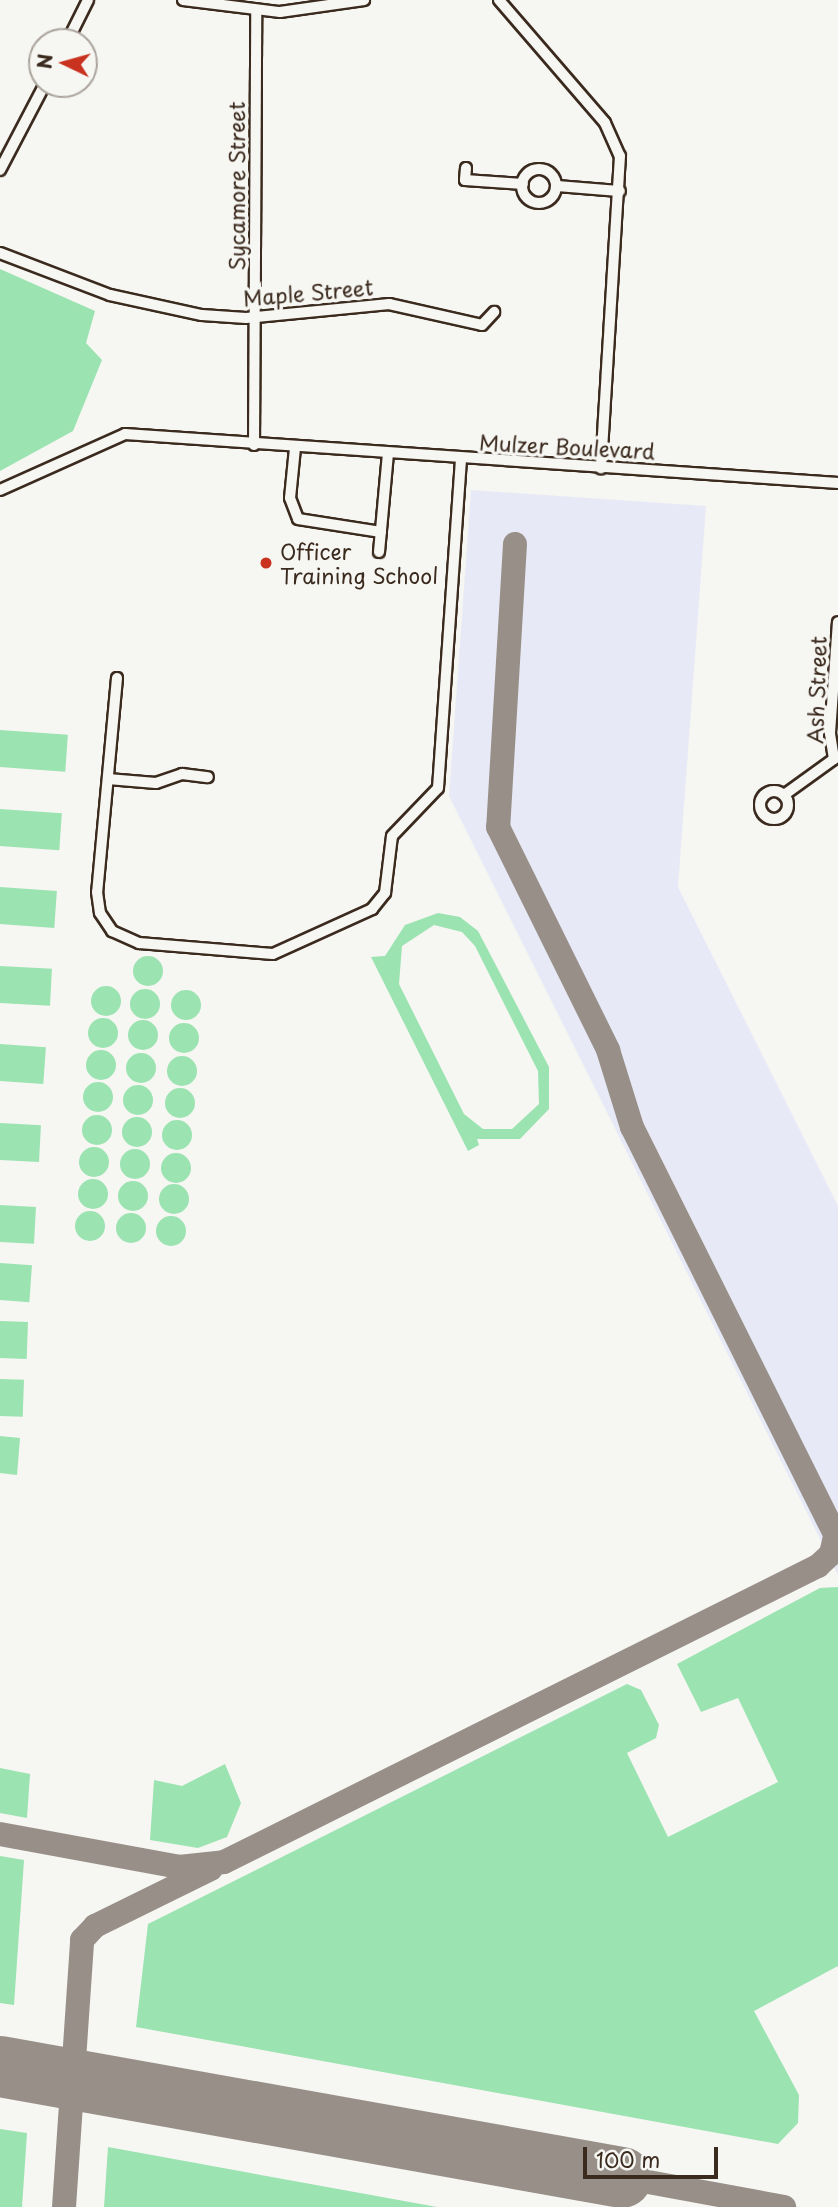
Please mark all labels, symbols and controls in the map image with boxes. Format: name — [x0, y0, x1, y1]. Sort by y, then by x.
north arrow — [28, 28, 98, 98]
text: N — [29, 53, 59, 70]
street label: Sycamore Street — [223, 101, 249, 271]
street label: Maple Street — [241, 274, 375, 310]
street label: Mulzer Boulevard — [478, 429, 656, 463]
place label: Officer Training School — [280, 538, 438, 588]
marker: Officer Training School — [258, 555, 274, 571]
street label: Ash Street — [802, 636, 830, 744]
scale bar — [586, 2134, 721, 2178]
text: 100 m — [596, 2143, 660, 2175]

